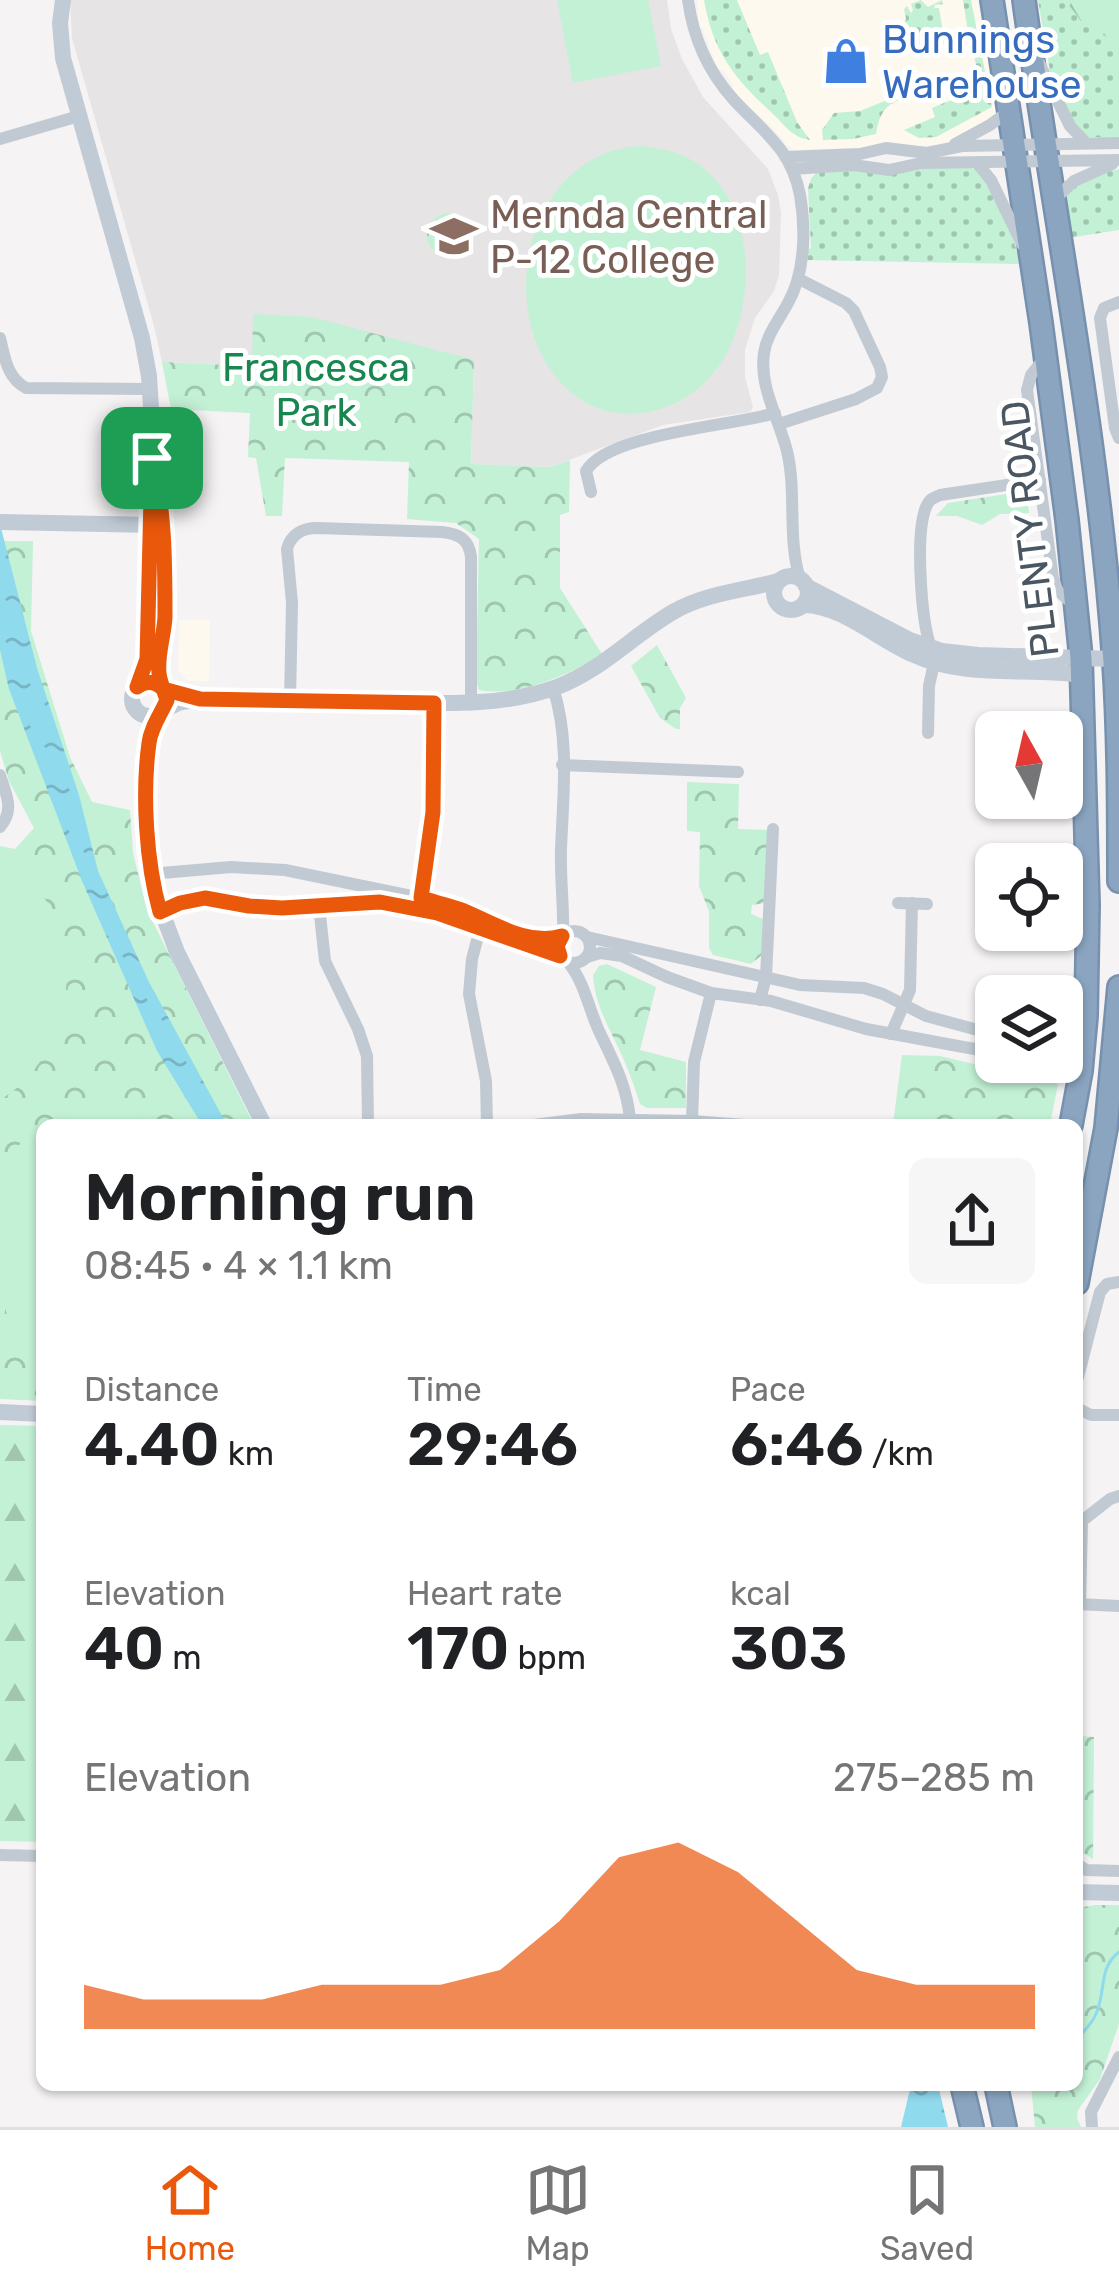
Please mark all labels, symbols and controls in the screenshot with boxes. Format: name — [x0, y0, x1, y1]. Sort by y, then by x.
place label: Bunnings Warehouse — [882, 17, 1082, 108]
shop icon: Bunnings Warehouse — [821, 36, 871, 86]
place label: Mernda Central P-12 College — [490, 192, 767, 283]
school or university icon: Mernda Central P-12 College — [429, 211, 479, 261]
park label: Francesca Park — [222, 345, 410, 436]
street label: PLENTY ROAD — [991, 398, 1069, 660]
pin — [101, 407, 203, 509]
icon: arrive — [119, 425, 185, 491]
north arrow — [975, 711, 1083, 819]
map controls — [975, 711, 1083, 1083]
button: locate — [975, 843, 1083, 951]
button: layers — [975, 975, 1083, 1083]
text: Morning run — [84, 1158, 476, 1237]
button: share — [909, 1158, 1035, 1284]
text: 08:45 · 4 × 1.1 km — [84, 1243, 393, 1289]
text: Distance — [84, 1370, 219, 1409]
text: Time — [407, 1370, 482, 1409]
text: Pace — [730, 1370, 806, 1409]
text: 4.40 — [84, 1409, 220, 1480]
text: 29:46 — [407, 1409, 578, 1480]
text: 6:46 — [730, 1409, 864, 1480]
text: km — [220, 1434, 274, 1473]
text: /km — [864, 1434, 934, 1473]
text: Elevation — [84, 1574, 225, 1613]
text: Heart rate — [407, 1574, 563, 1613]
text: kcal — [730, 1574, 791, 1613]
text: 40 — [84, 1613, 164, 1684]
text: 170 — [407, 1613, 509, 1684]
text: 303 — [730, 1613, 847, 1684]
text: m — [164, 1638, 202, 1677]
text: bpm — [509, 1638, 586, 1677]
text: Elevation — [84, 1755, 251, 1801]
text: 275–285 m — [833, 1755, 1035, 1801]
tab: Home — [145, 2157, 235, 2268]
tab: Map — [525, 2157, 591, 2268]
tab: Saved — [880, 2157, 974, 2268]

